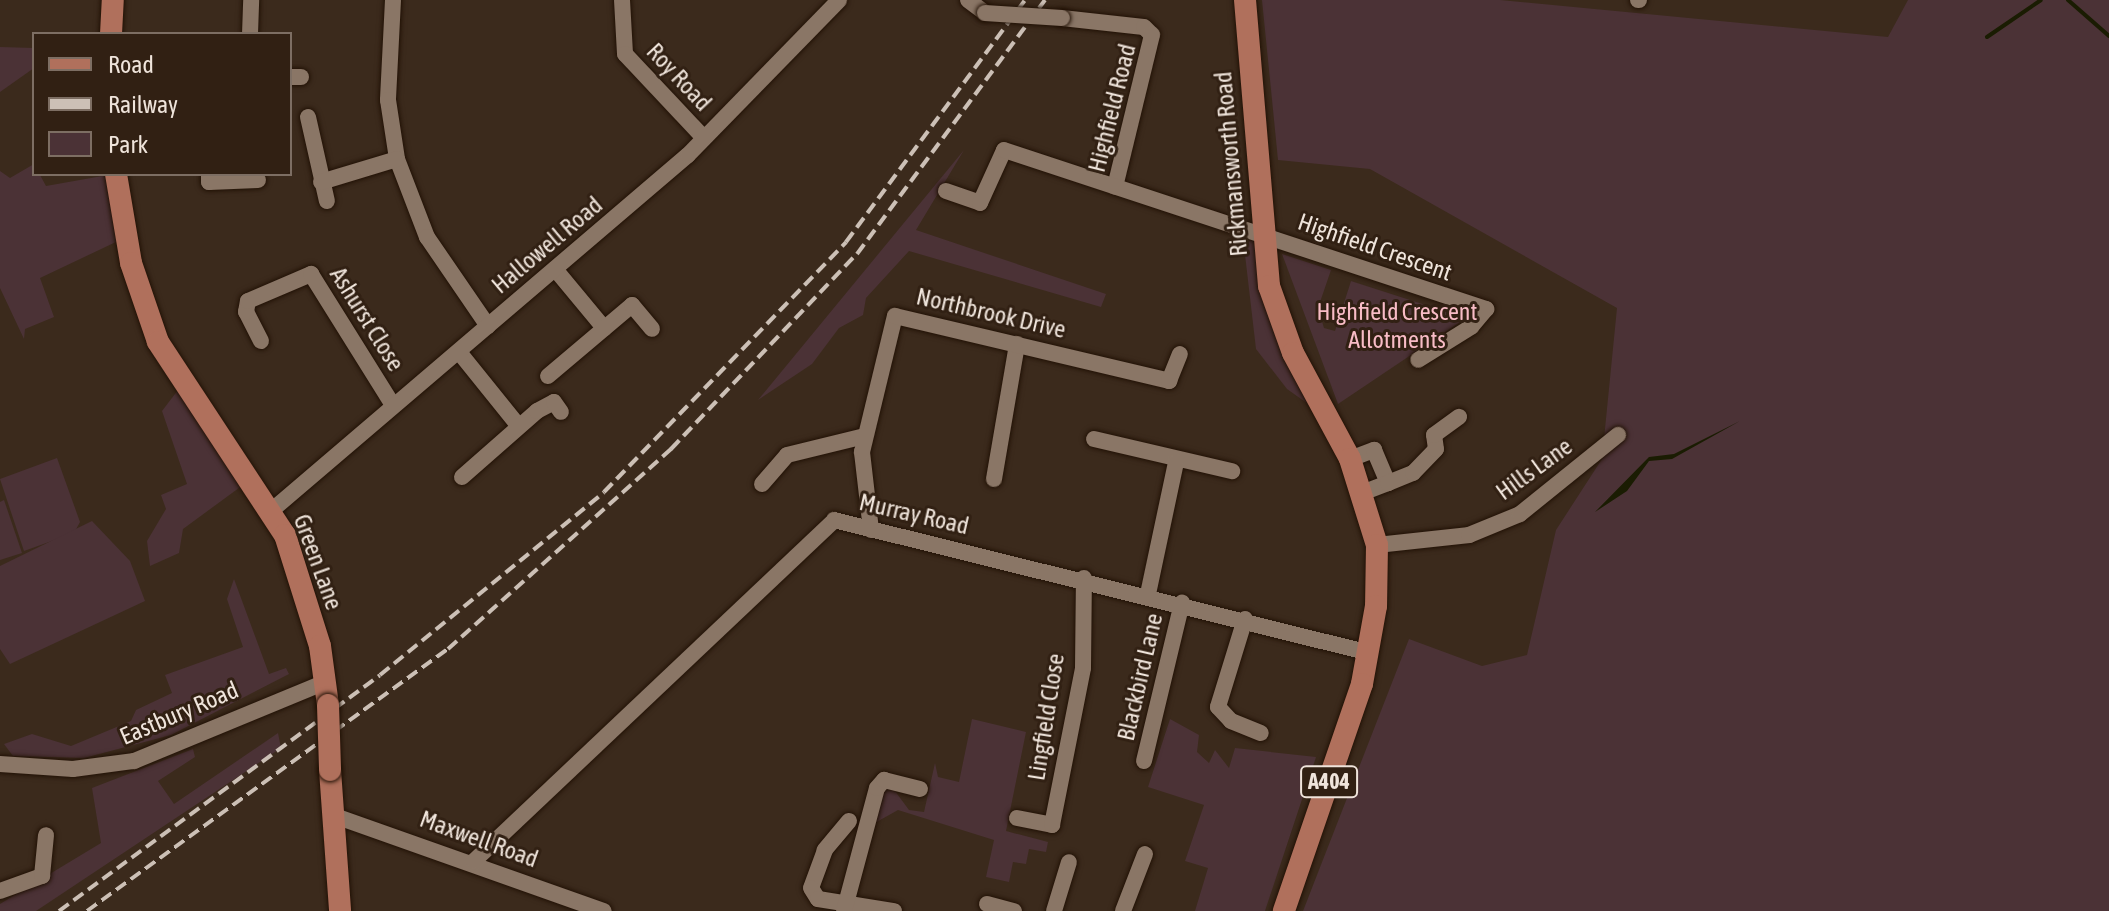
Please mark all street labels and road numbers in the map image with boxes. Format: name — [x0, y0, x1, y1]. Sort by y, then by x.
street label: Roy Road — [640, 37, 718, 117]
street label: Highfield Road — [1082, 41, 1142, 175]
street label: Rickmansworth Road — [1209, 70, 1253, 258]
street label: Hallowell Road — [486, 190, 608, 300]
street label: Highfield Crescent — [1294, 207, 1456, 287]
street label: Ashurst Close — [324, 262, 410, 376]
street label: Northbrook Drive — [914, 282, 1068, 344]
street label: Hills Lane — [1490, 432, 1578, 506]
street label: Murray Road — [856, 487, 972, 541]
street label: Green Lane — [287, 510, 349, 614]
street label: Blackbird Lane — [1111, 610, 1169, 744]
street label: Lingfield Close — [1022, 651, 1070, 783]
street label: Eastbury Road — [115, 675, 243, 751]
road number: A404 — [1299, 764, 1359, 800]
street label: Maxwell Road — [416, 804, 542, 874]

